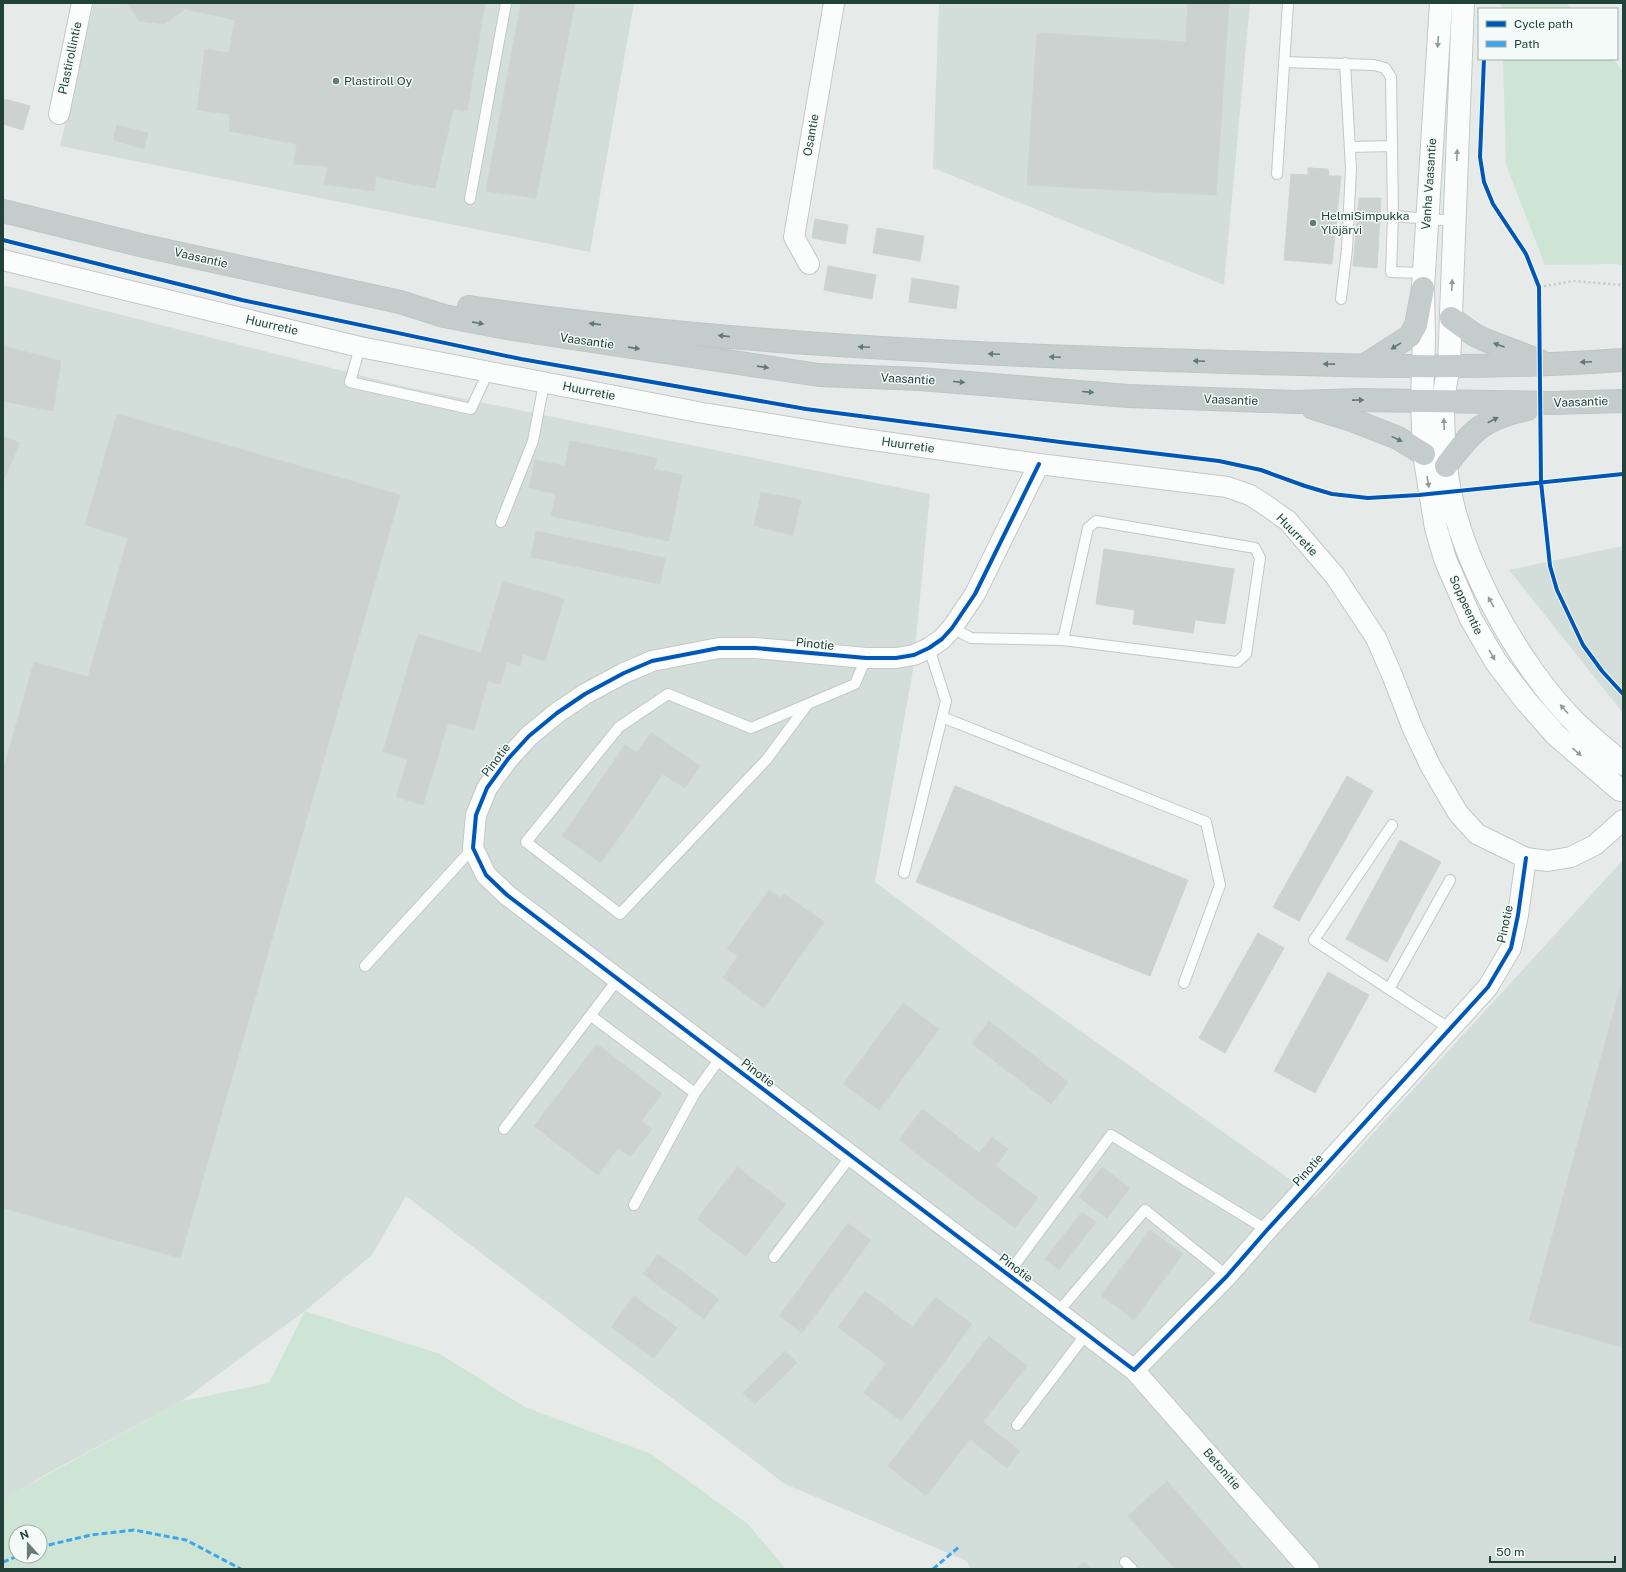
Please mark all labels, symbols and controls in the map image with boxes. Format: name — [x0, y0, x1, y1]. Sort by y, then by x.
legend — [1478, 8, 1618, 60]
text: Cycle path — [1514, 17, 1573, 31]
street label: Plastirollintie — [55, 20, 85, 96]
one-way arrow — [1435, 36, 1442, 48]
text: Path — [1514, 37, 1540, 51]
place label: Plastiroll Oy — [344, 74, 413, 88]
marker: Plastiroll Oy — [331, 76, 341, 86]
street label: Osantie — [800, 113, 822, 157]
street label: Vanha Vaasantie — [1419, 138, 1439, 230]
one-way arrow — [1453, 149, 1460, 161]
place label: HelmiSimpukka Ylöjärvi — [1321, 209, 1409, 237]
marker: HelmiSimpukka Ylöjärvi — [1308, 218, 1318, 228]
street label: Vaasantie — [173, 245, 229, 271]
one-way arrow — [1449, 278, 1455, 291]
street label: Huurretie — [244, 312, 300, 338]
one-way arrow — [472, 320, 484, 326]
one-way arrow — [589, 320, 601, 327]
street label: Vaasantie — [559, 330, 615, 352]
one-way arrow — [718, 333, 730, 340]
one-way arrow — [1493, 341, 1505, 347]
one-way arrow — [1391, 342, 1401, 350]
one-way arrow — [858, 343, 870, 350]
one-way arrow — [628, 345, 640, 351]
one-way arrow — [987, 351, 1000, 357]
one-way arrow — [1049, 353, 1061, 360]
one-way arrow — [1192, 358, 1205, 364]
one-way arrow — [1580, 359, 1592, 366]
one-way arrow — [1322, 361, 1335, 367]
one-way arrow — [757, 364, 769, 370]
street label: Vaasantie — [880, 371, 936, 387]
street label: Huurretie — [561, 379, 617, 403]
one-way arrow — [952, 379, 965, 386]
one-way arrow — [1082, 389, 1094, 396]
street label: Vaasantie — [1203, 392, 1259, 408]
street label: Vaasantie — [1553, 394, 1609, 410]
one-way arrow — [1352, 397, 1364, 404]
one-way arrow — [1441, 417, 1447, 430]
one-way arrow — [1487, 417, 1499, 423]
street label: Huurretie — [881, 434, 936, 456]
one-way arrow — [1392, 435, 1403, 442]
one-way arrow — [1425, 476, 1431, 488]
street label: Huurretie — [1273, 511, 1321, 559]
street label: Soppeentie — [1446, 573, 1486, 637]
one-way arrow — [1487, 596, 1494, 607]
street label: Pinotie — [795, 635, 835, 653]
one-way arrow — [1488, 649, 1495, 661]
one-way arrow — [1559, 704, 1568, 714]
street label: Pinotie — [479, 740, 513, 780]
one-way arrow — [1571, 748, 1582, 757]
street label: Pinotie — [1494, 903, 1516, 944]
street label: Pinotie — [738, 1056, 778, 1090]
street label: Pinotie — [1290, 1151, 1326, 1189]
street label: Pinotie — [996, 1251, 1036, 1285]
street label: Betonitie — [1200, 1445, 1244, 1493]
north arrow — [8, 1524, 48, 1564]
text: N — [18, 1528, 31, 1542]
scale bar — [1490, 1538, 1615, 1564]
text: 50 m — [1496, 1545, 1524, 1559]

